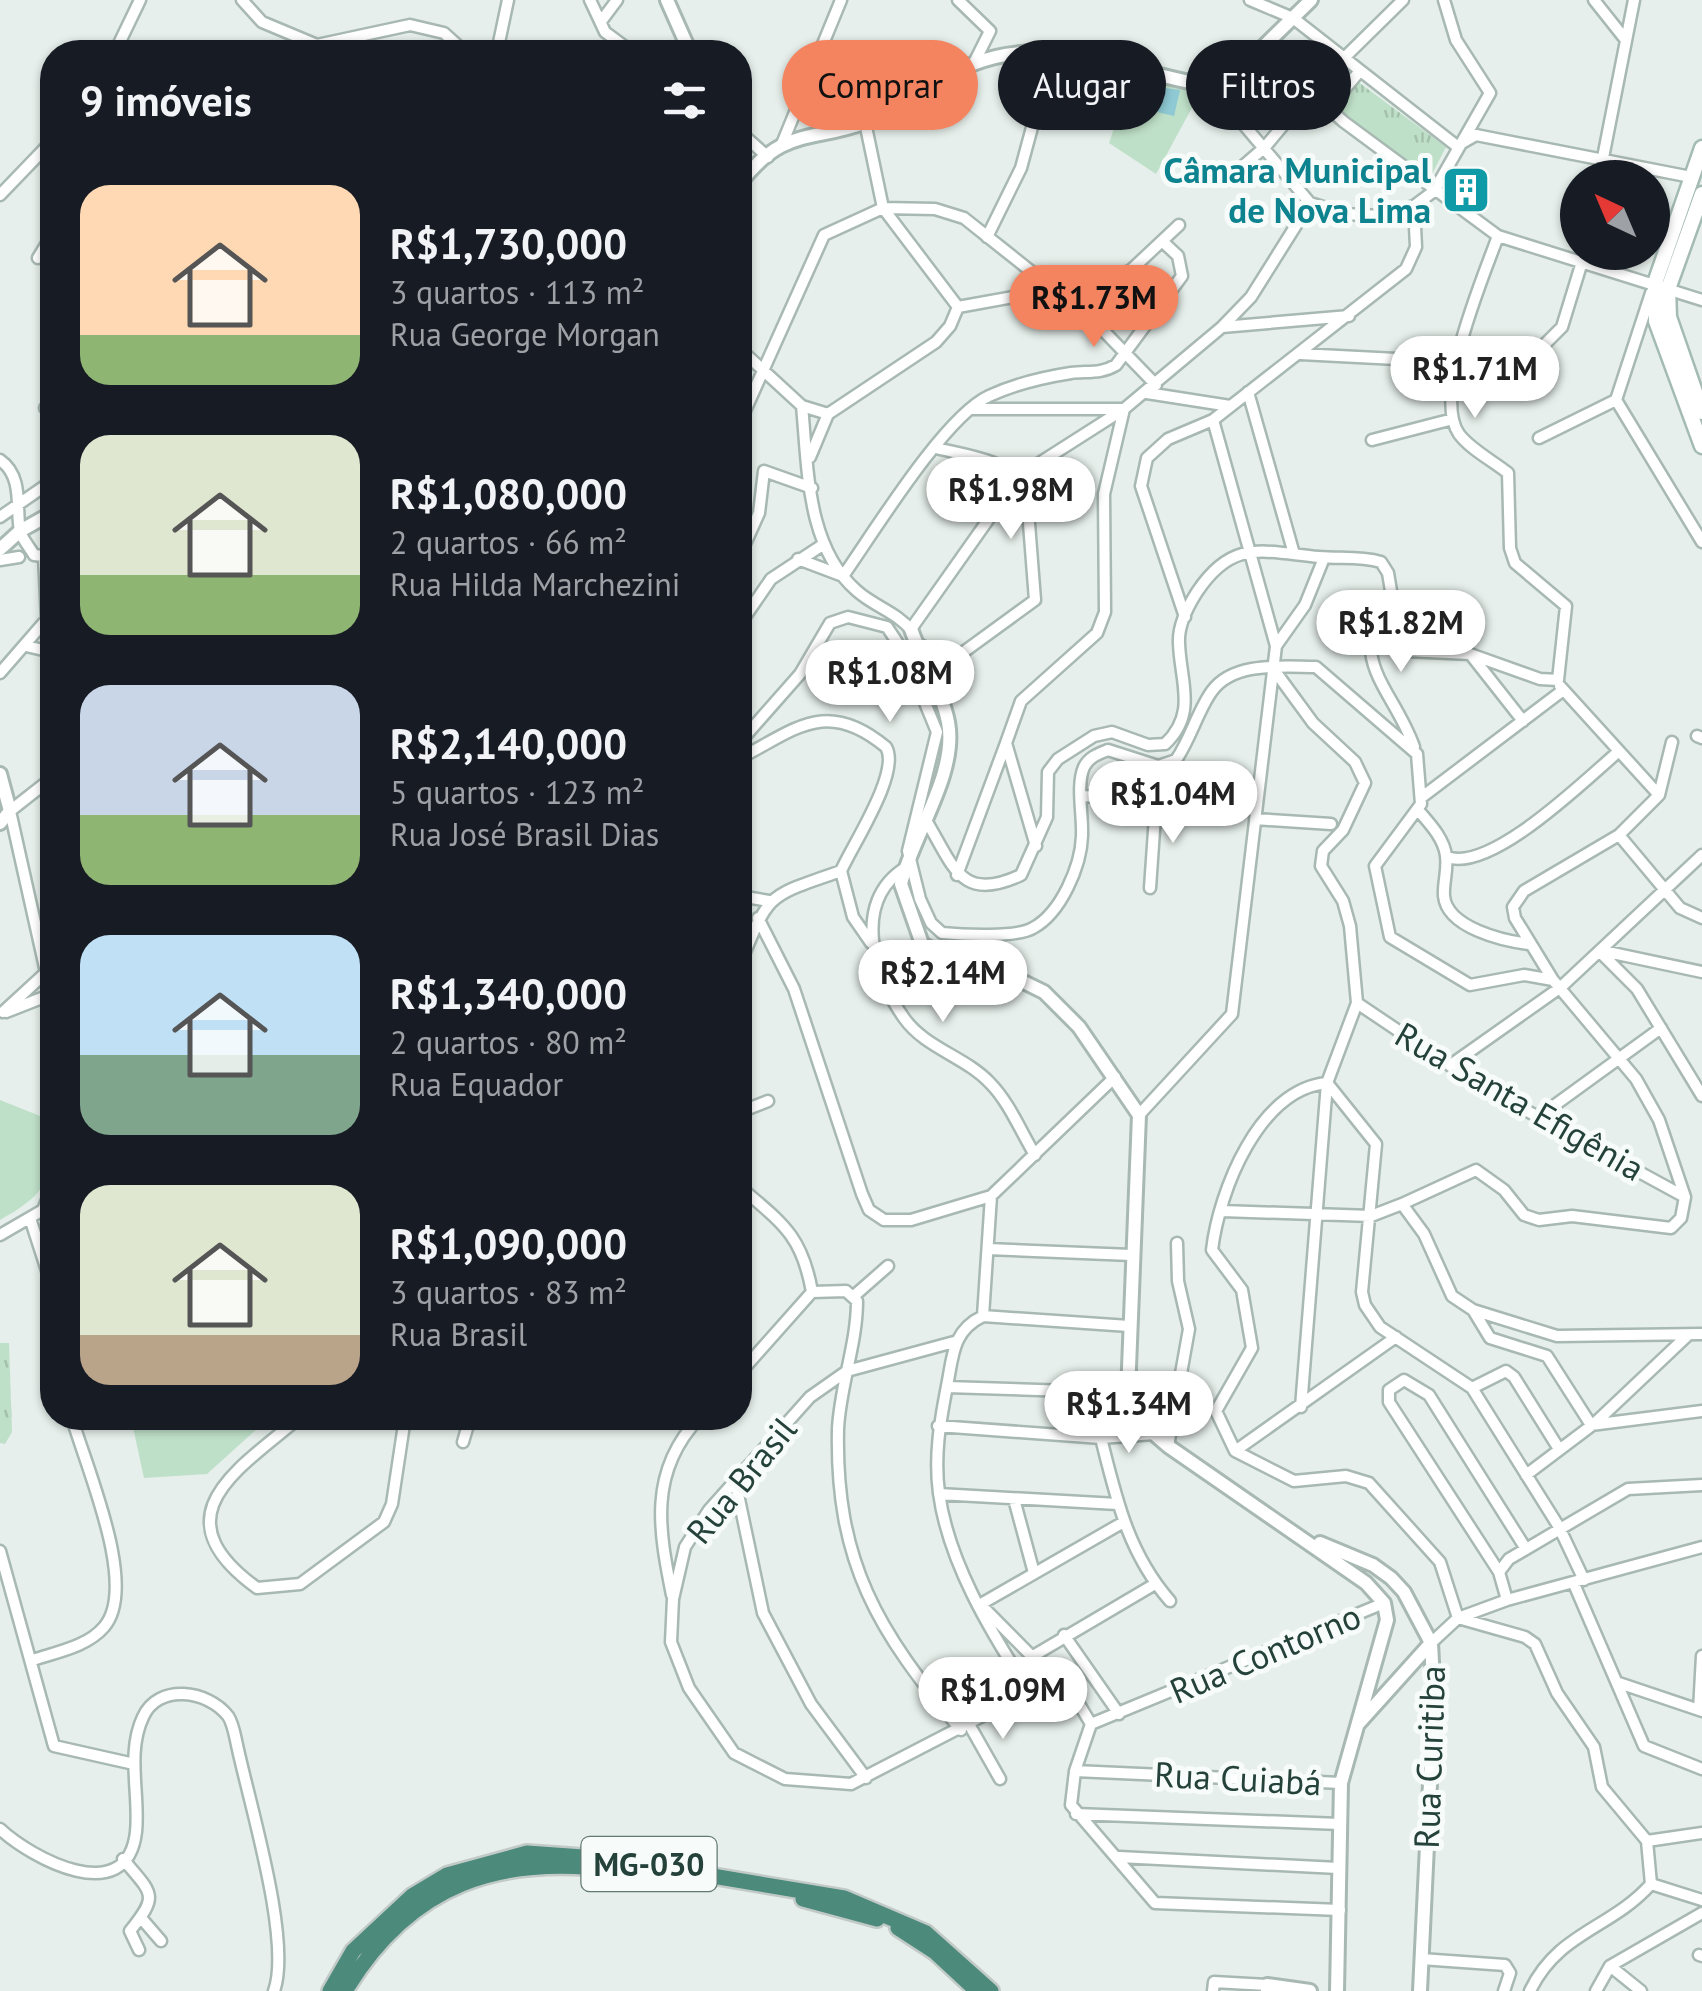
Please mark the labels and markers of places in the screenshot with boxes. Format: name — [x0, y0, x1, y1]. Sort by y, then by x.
place label: Câmara Municipal de Nova Lima — [1164, 147, 1432, 233]
building icon: Câmara Municipal de Nova Lima — [1440, 164, 1492, 216]
pin: R$1.73M — [1002, 265, 1186, 350]
pin: R$1.71M — [1383, 336, 1567, 421]
pin: R$1.98M — [919, 457, 1103, 542]
pin: R$1.82M — [1309, 590, 1493, 675]
pin: R$1.08M — [798, 640, 982, 725]
pin: R$1.04M — [1081, 761, 1265, 846]
pin: R$2.14M — [851, 940, 1035, 1025]
pin: R$1.34M — [1037, 1371, 1221, 1456]
pin: R$1.09M — [911, 1657, 1095, 1742]

